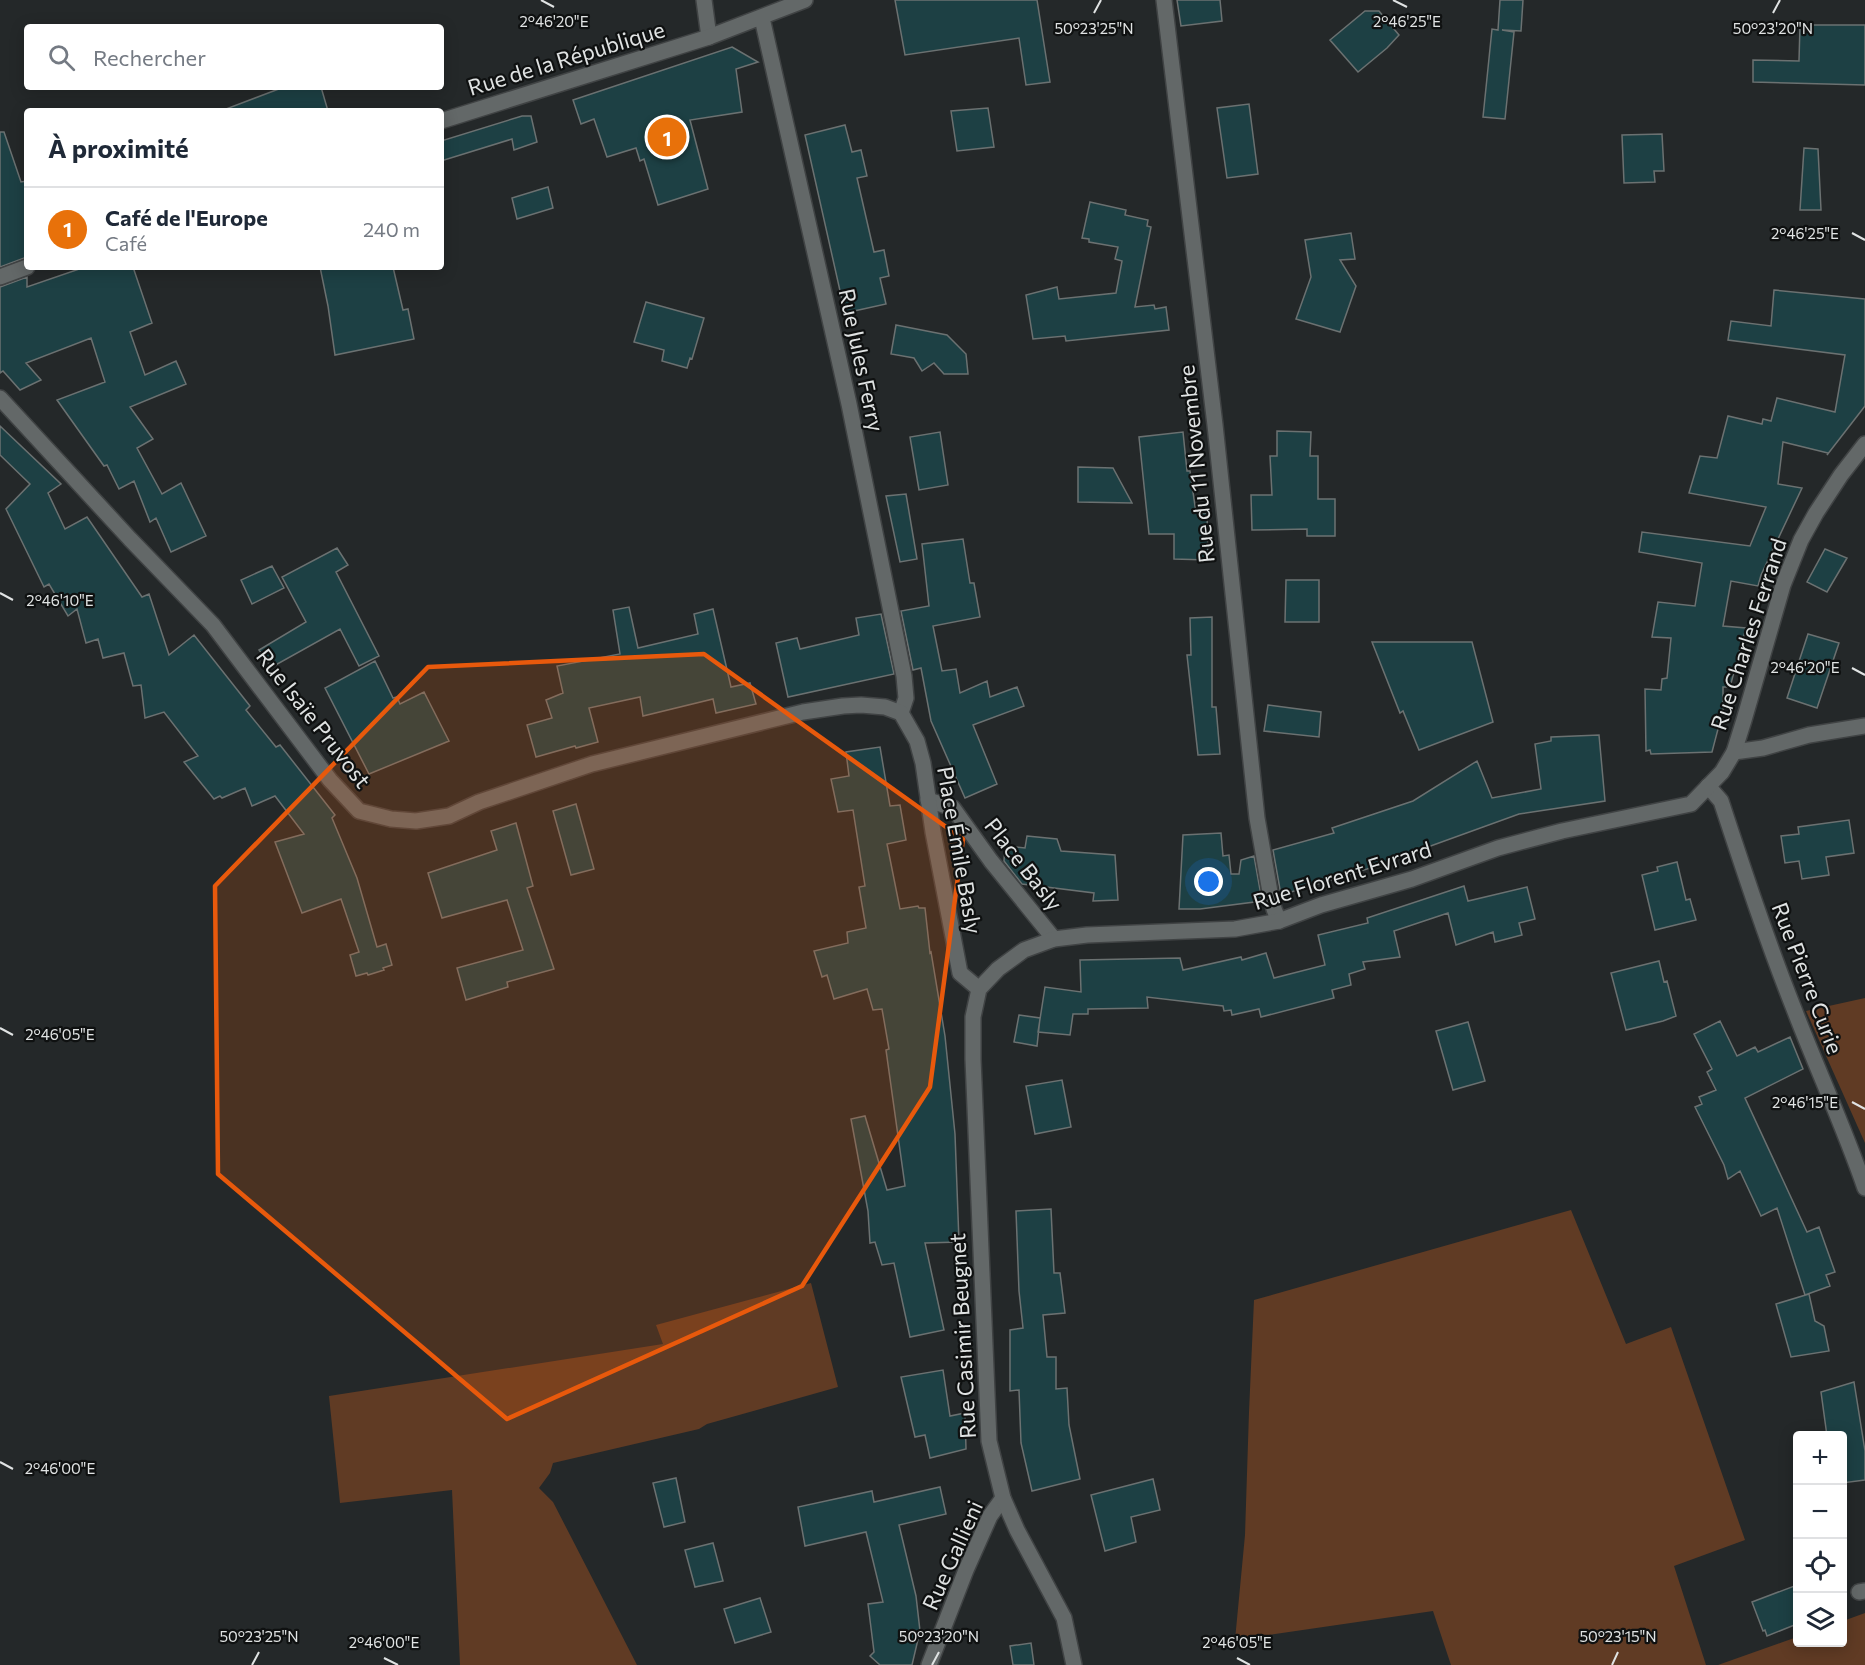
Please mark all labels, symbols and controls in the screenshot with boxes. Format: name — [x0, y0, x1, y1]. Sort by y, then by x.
text: 2°46'20"E — [519, 12, 589, 30]
text: 2°46'25"E — [1373, 12, 1441, 30]
street label: Rue de la République — [464, 15, 668, 101]
text: 50°23'25"N — [1054, 19, 1134, 37]
text: 50°23'20"N — [1733, 19, 1813, 37]
search box — [24, 24, 444, 90]
icon: search — [45, 41, 78, 74]
text: Rechercher — [93, 44, 206, 71]
pin: 1 — [648, 114, 686, 160]
text: À proximité — [48, 132, 189, 163]
text: Café de l'Europe — [105, 204, 268, 231]
text: 1 — [63, 217, 72, 241]
text: 240 m — [363, 217, 420, 241]
text: 2°46'25"E — [1771, 224, 1839, 242]
text: Café — [105, 231, 147, 255]
street label: Rue Jules Ferry — [834, 286, 890, 434]
street label: Rue du 11 Novembre — [1172, 364, 1220, 564]
street label: Rue Charles Ferrand — [1704, 535, 1792, 733]
text: 2°46'10"E — [26, 591, 94, 609]
street label: Rue Isaïe Pruvost — [251, 643, 377, 793]
text: 2°46'20"E — [1770, 658, 1840, 676]
street label: Place Émile Basly — [932, 764, 988, 936]
street label: Place Basly — [979, 812, 1069, 916]
street label: Rue Florent Evrard — [1250, 835, 1434, 915]
your location — [1194, 867, 1223, 896]
street label: Rue Pierre Curie — [1767, 898, 1849, 1058]
text: 2°46'05"E — [25, 1025, 95, 1043]
text: 2°46'15"E — [1772, 1093, 1838, 1111]
street label: Rue Casimir Beugnet — [943, 1232, 981, 1440]
map controls — [1793, 1431, 1847, 1647]
button: + — [1793, 1431, 1847, 1485]
text: 2°46'00"E — [25, 1459, 95, 1477]
button: − — [1793, 1485, 1847, 1539]
street label: Rue Gallieni — [916, 1496, 988, 1614]
button: locate — [1793, 1539, 1847, 1593]
button: layers — [1793, 1593, 1847, 1647]
text: 50°23'25"N — [219, 1627, 299, 1645]
text: 50°23'20"N — [899, 1627, 979, 1645]
text: 50°23'15"N — [1579, 1627, 1657, 1645]
text: 2°46'00"E — [349, 1633, 419, 1651]
text: 2°46'05"E — [1202, 1633, 1272, 1651]

